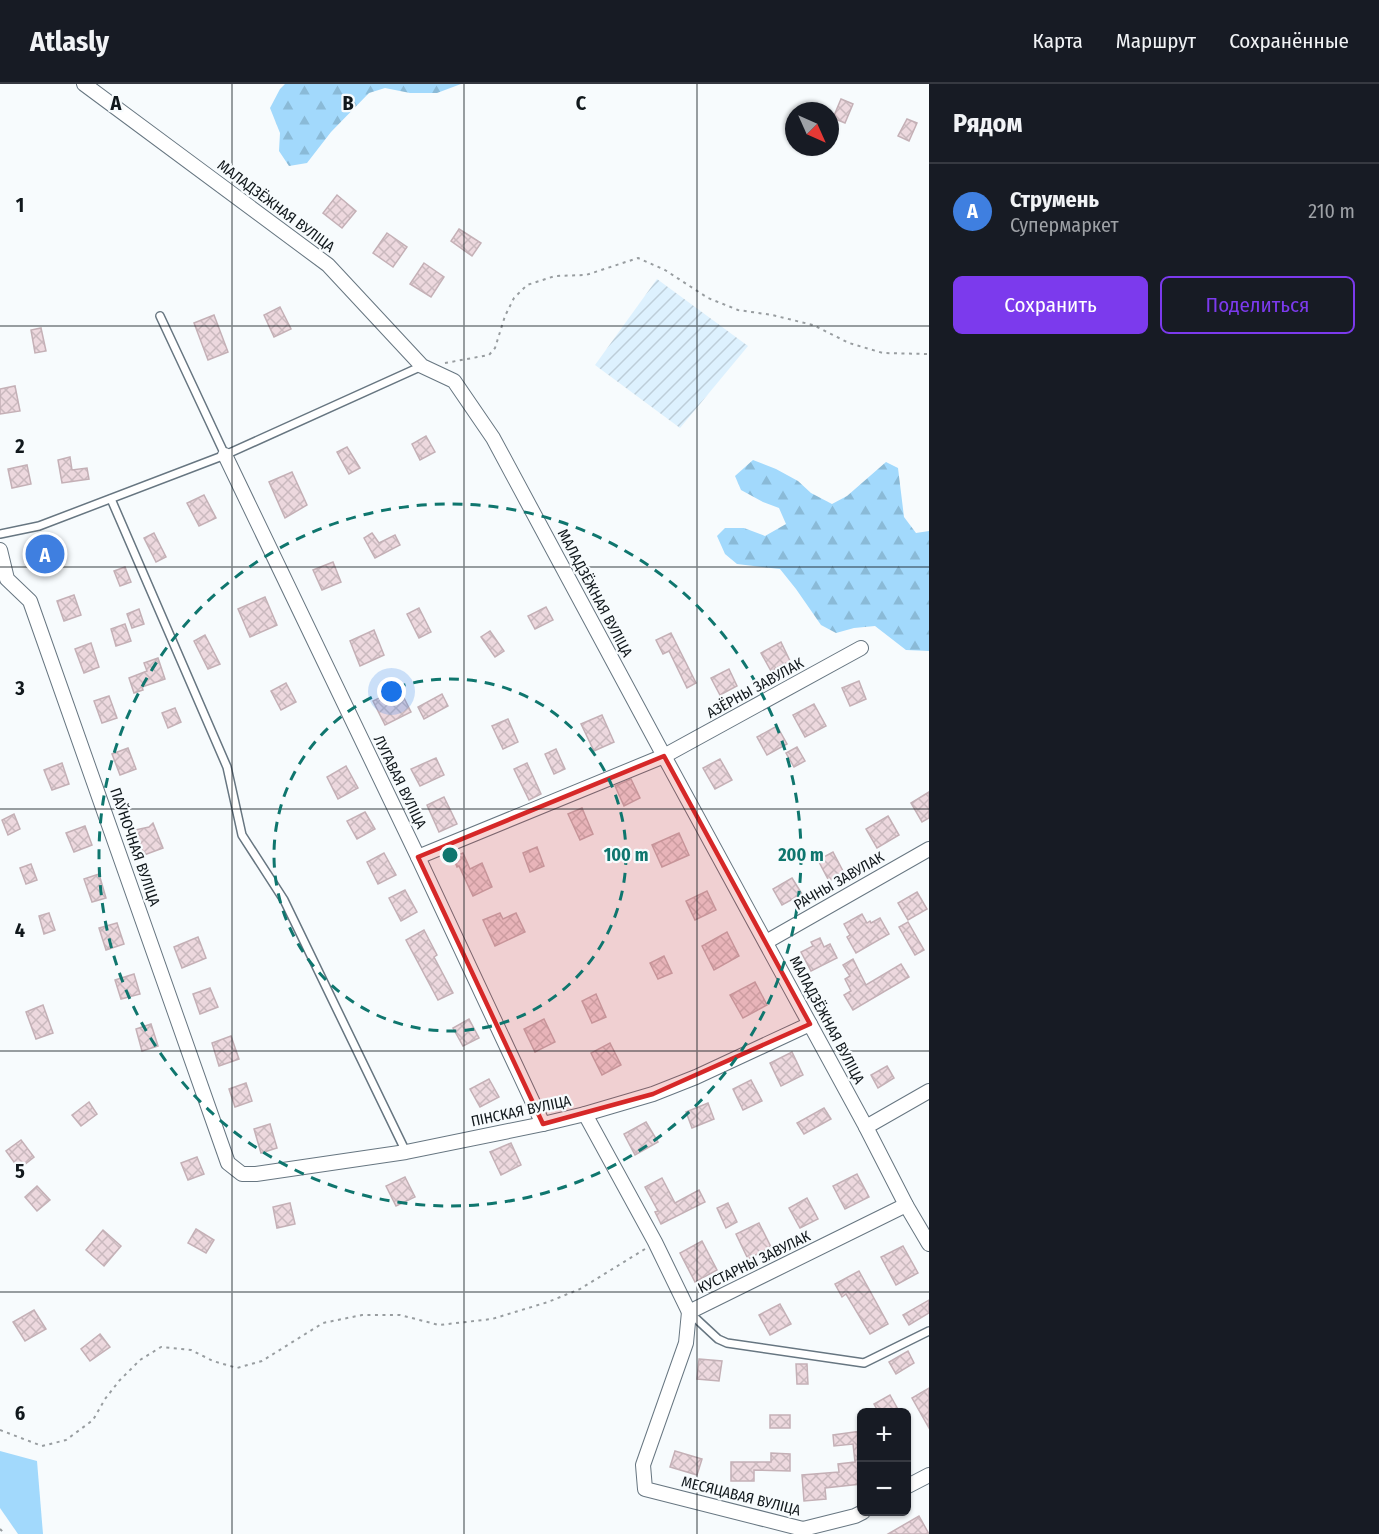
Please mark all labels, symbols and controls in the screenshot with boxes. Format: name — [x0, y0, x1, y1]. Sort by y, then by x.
text: Atlasly — [30, 25, 109, 58]
text: Карта — [1033, 28, 1083, 54]
text: Маршрут — [1116, 28, 1196, 54]
text: Сохранённые — [1229, 28, 1349, 54]
text: A — [110, 91, 123, 115]
text: B — [342, 91, 354, 115]
text: C — [576, 91, 587, 115]
north arrow — [785, 102, 839, 156]
text: Рядом — [953, 108, 1022, 139]
street label: МАЛАДЗЁЖНАЯ ВУЛІЦА — [214, 156, 338, 256]
text: Струмень — [1010, 186, 1099, 213]
text: 1 — [16, 193, 24, 217]
text: A — [967, 199, 978, 223]
text: 210 m — [1308, 199, 1355, 223]
text: Супермаркет — [1010, 213, 1119, 237]
button: Сохранить — [953, 276, 1148, 334]
button: Поделиться — [1160, 276, 1355, 334]
text: 2 — [14, 434, 25, 458]
street label: МАЛАДЗЁЖНАЯ ВУЛІЦА — [554, 526, 636, 660]
pin: A — [26, 532, 64, 576]
street label: АЗЁРНЫ ЗАВУЛАК — [703, 654, 807, 722]
text: 3 — [14, 676, 25, 700]
your location — [377, 677, 406, 706]
street label: ЛУГАВАЯ ВУЛІЦА — [370, 732, 430, 832]
street label: ПАЎНОЧНАЯ ВУЛІЦА — [106, 785, 164, 909]
text: 100 m — [604, 844, 648, 866]
text: 200 m — [777, 844, 824, 866]
centre of rings — [440, 845, 460, 865]
street label: РАЧНЫ ЗАВУЛАК — [791, 848, 887, 914]
text: 4 — [15, 918, 25, 942]
street label: МАЛАДЗЁЖНАЯ ВУЛІЦА — [786, 953, 868, 1087]
street label: ПІНСКАЯ ВУЛІЦА — [469, 1092, 573, 1130]
text: 5 — [15, 1159, 25, 1183]
street label: КУСТАРНЫ ЗАВУЛАК — [695, 1227, 813, 1297]
text: 6 — [15, 1401, 25, 1425]
map controls — [857, 1408, 911, 1516]
button: + — [857, 1408, 911, 1462]
button: − — [857, 1462, 911, 1516]
street label: МЕСЯЦАВАЯ ВУЛІЦА — [679, 1472, 803, 1520]

